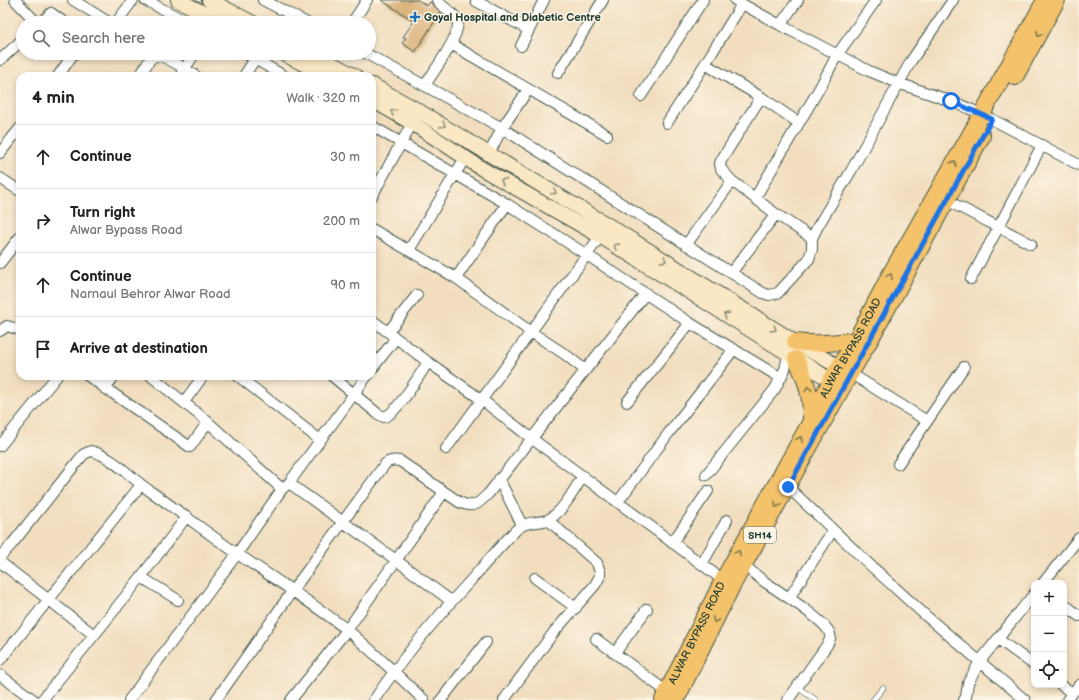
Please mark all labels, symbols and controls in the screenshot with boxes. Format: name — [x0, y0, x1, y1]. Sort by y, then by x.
marker: Goyal Hospital and Diabetic Centre — [409, 11, 421, 23]
place label: Goyal Hospital and Diabetic Centre — [424, 11, 601, 24]
search box — [16, 16, 376, 60]
icon: search — [30, 27, 52, 49]
text: Search here — [62, 29, 145, 48]
one-way arrow — [1036, 30, 1043, 37]
text: 4 min — [32, 88, 75, 108]
text: Walk · 320 m — [286, 90, 360, 106]
route start — [942, 92, 960, 110]
one-way arrow — [390, 110, 397, 117]
one-way arrow — [439, 120, 446, 127]
icon: ahead — [32, 146, 54, 168]
text: Continue — [70, 147, 132, 166]
text: 30 m — [330, 149, 360, 165]
one-way arrow — [949, 160, 956, 167]
one-way arrow — [500, 178, 507, 185]
one-way arrow — [550, 188, 557, 195]
text: Turn right — [70, 203, 135, 222]
icon: right — [32, 210, 54, 232]
text: 200 m — [323, 213, 360, 229]
text: Alwar Bypass Road — [70, 222, 183, 238]
one-way arrow — [613, 244, 620, 251]
one-way arrow — [660, 255, 667, 262]
text: Continue — [70, 267, 132, 286]
one-way arrow — [885, 273, 893, 280]
icon: ahead — [32, 274, 54, 296]
text: 90 m — [331, 277, 360, 293]
text: Narnaul Behror Alwar Road — [70, 286, 230, 302]
street label: ALWAR BYPASS ROAD — [817, 296, 884, 400]
one-way arrow — [723, 313, 730, 320]
one-way arrow — [770, 325, 777, 332]
icon: arrive — [32, 338, 54, 360]
text: Arrive at destination — [70, 339, 208, 358]
one-way arrow — [805, 386, 813, 392]
one-way arrow — [796, 436, 803, 443]
route end — [779, 478, 797, 496]
one-way arrow — [775, 501, 782, 509]
road number: SH14 — [744, 527, 776, 543]
one-way arrow — [733, 550, 740, 557]
street label: ALWAR BYPASS ROAD — [666, 580, 728, 687]
map controls — [1031, 580, 1067, 688]
button: + — [1031, 580, 1067, 616]
one-way arrow — [713, 615, 720, 623]
button: − — [1031, 616, 1067, 652]
button: locate — [1031, 652, 1067, 688]

